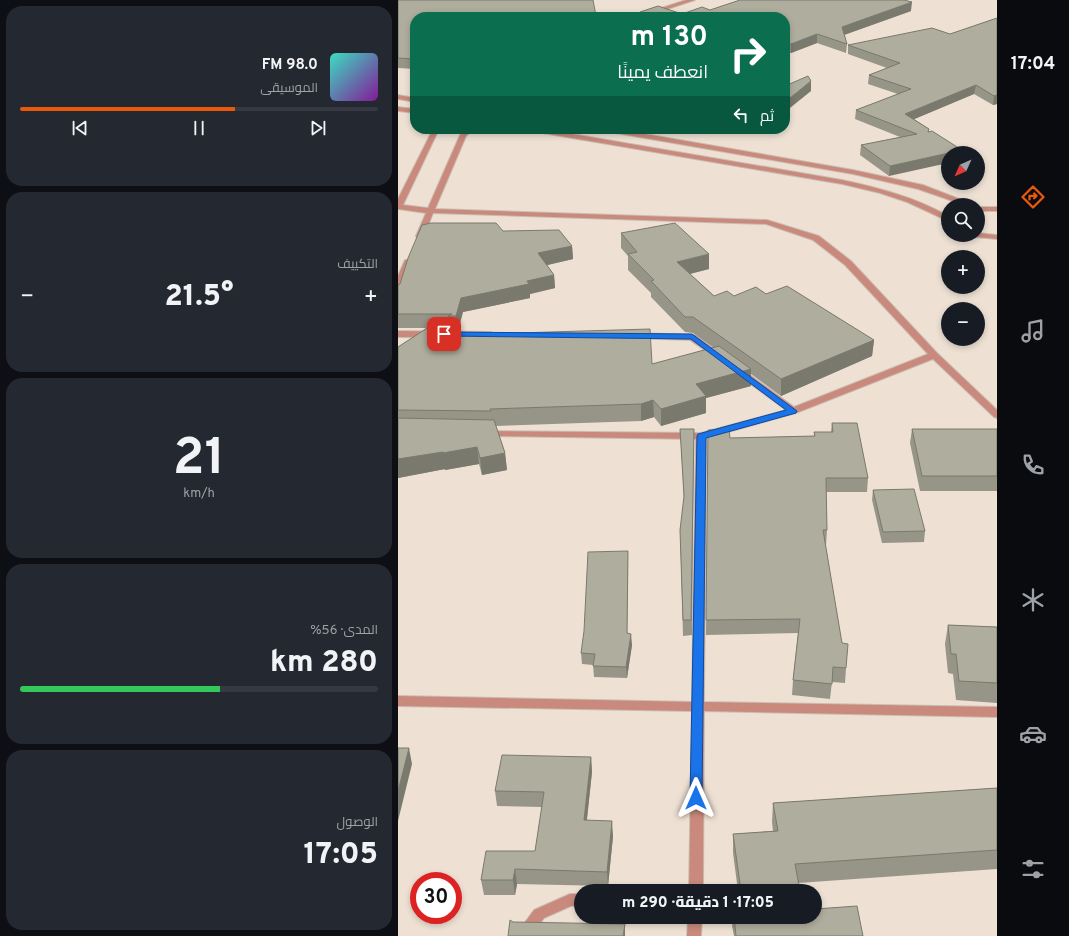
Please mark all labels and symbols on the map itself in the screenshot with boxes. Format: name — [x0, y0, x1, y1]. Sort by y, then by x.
north arrow — [941, 146, 985, 190]
pin — [427, 317, 461, 351]
position arrow — [675, 777, 717, 819]
speed limit sign: 30 — [410, 872, 462, 924]

